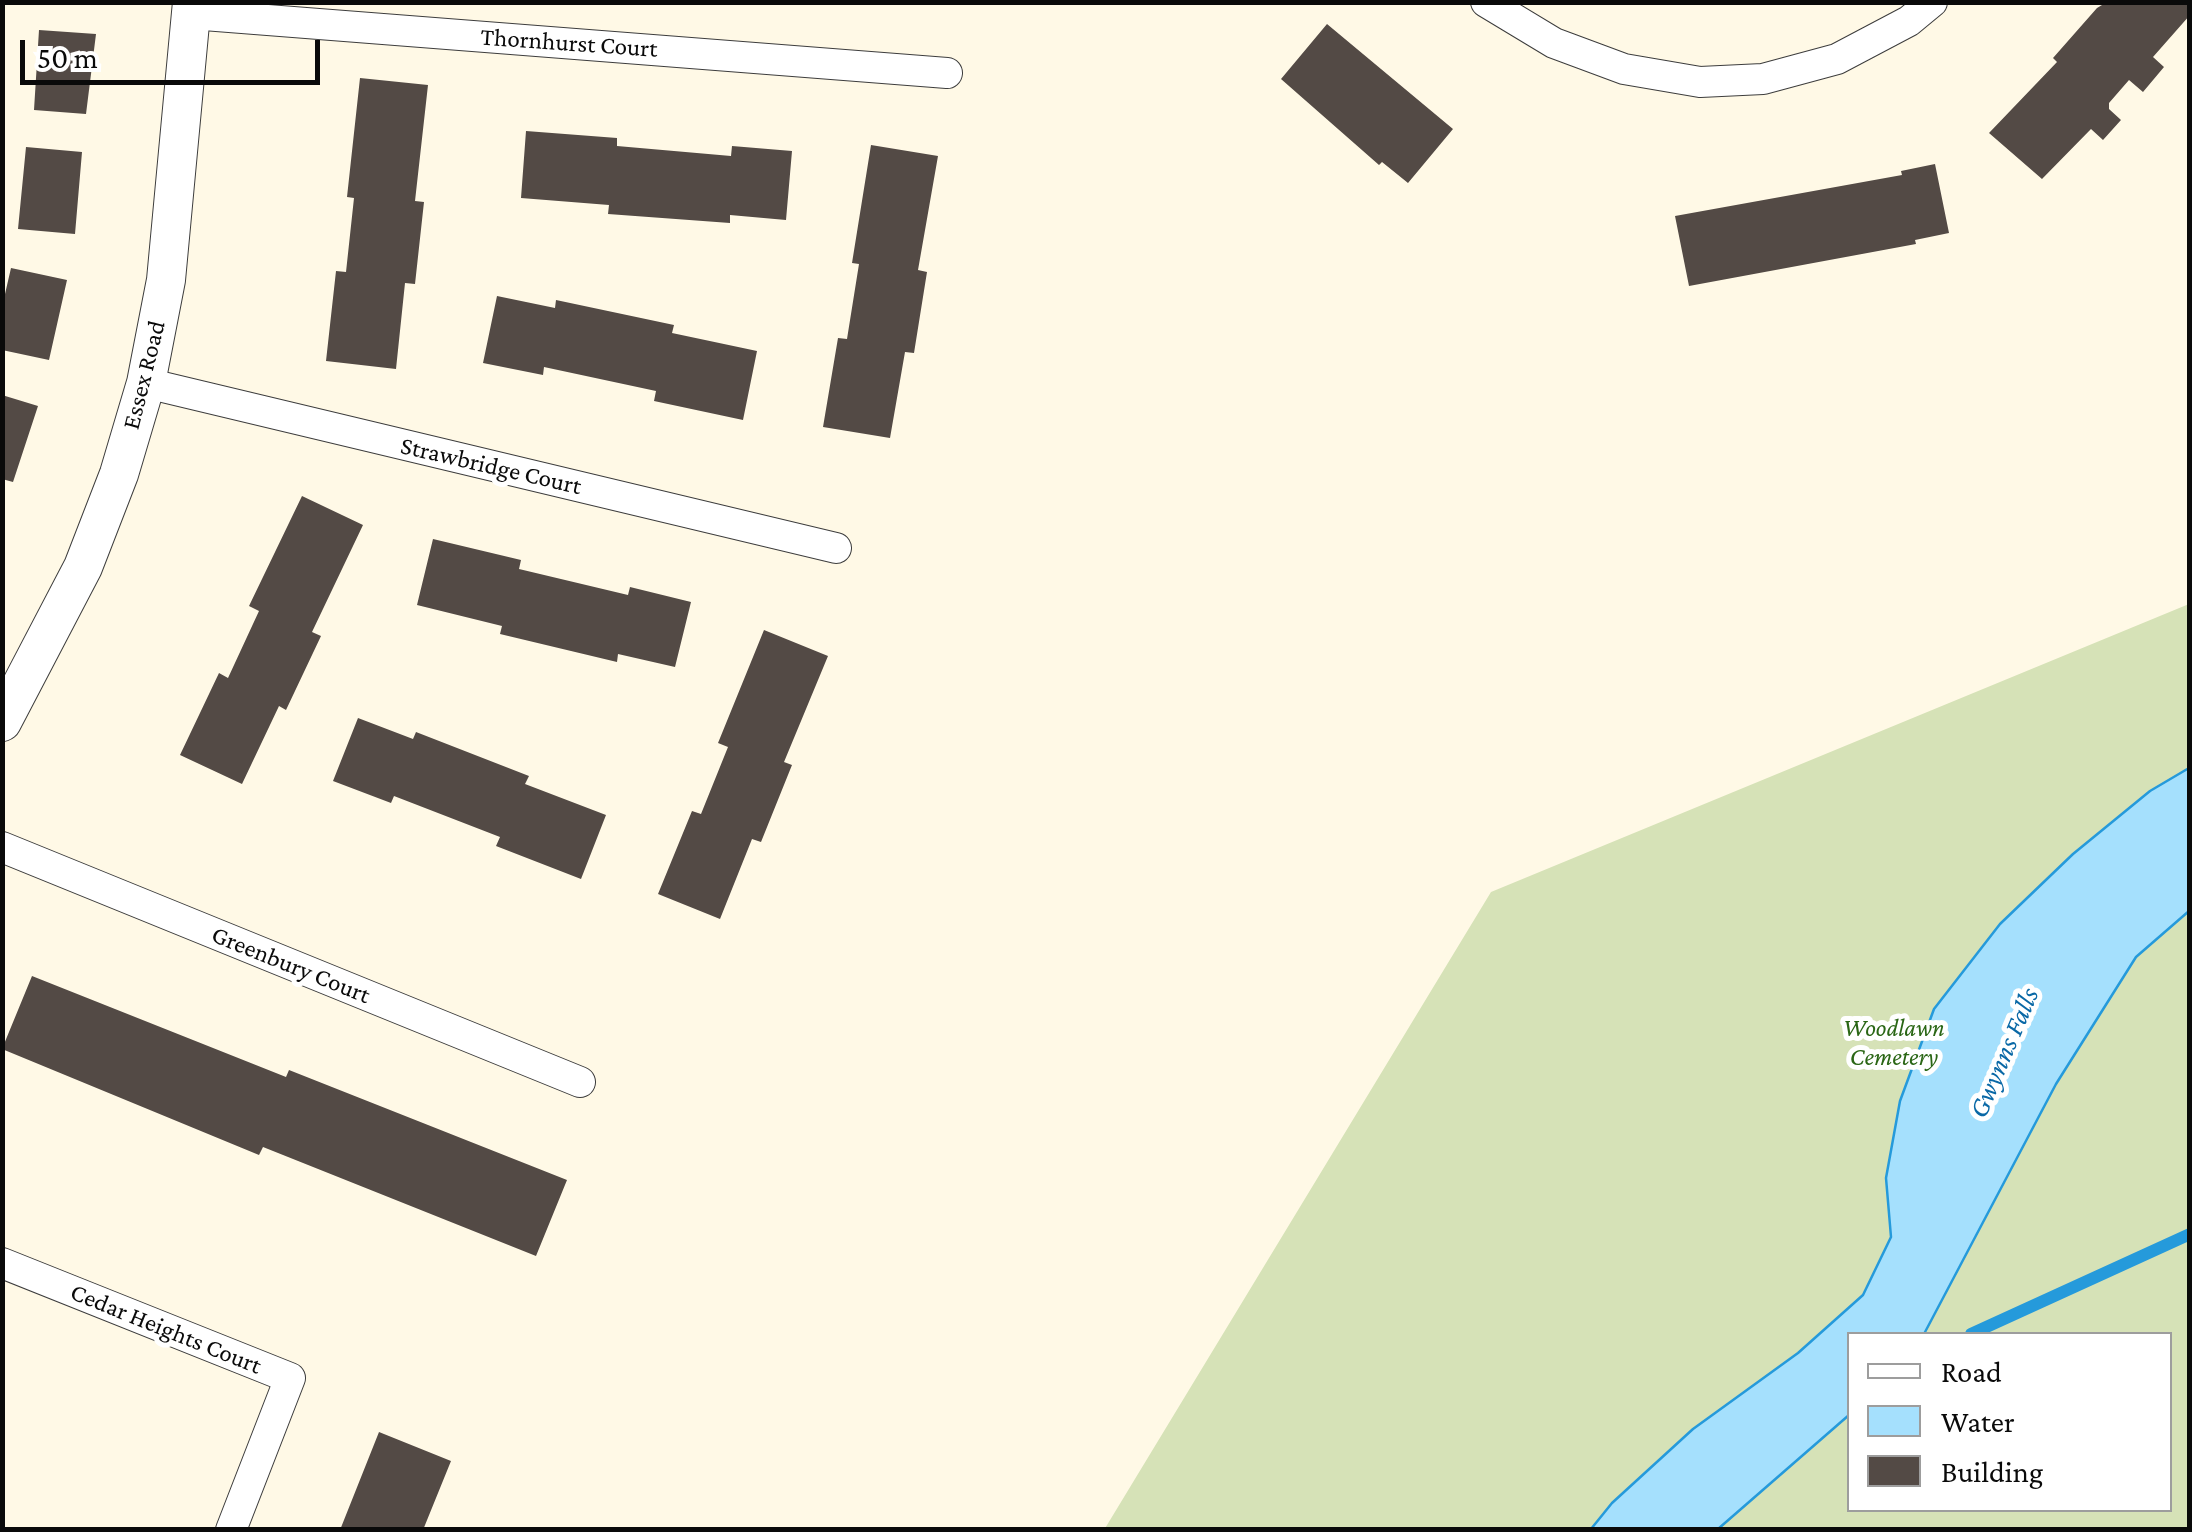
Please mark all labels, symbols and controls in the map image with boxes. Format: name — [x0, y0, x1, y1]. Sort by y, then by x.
scale bar — [25, 20, 325, 82]
street label: Thornhurst Court — [479, 22, 659, 64]
text: 50 m — [37, 41, 98, 74]
street label: Essex Road — [116, 318, 172, 432]
street label: Strawbridge Court — [398, 431, 584, 501]
street label: Greenbury Court — [207, 920, 375, 1010]
water label: Gwynns Falls — [1962, 983, 2046, 1123]
park label: Woodlawn Cemetery — [1843, 1013, 1945, 1072]
street label: Cedar Heights Court — [66, 1277, 266, 1381]
legend — [1847, 1332, 2172, 1512]
text: Road — [1941, 1355, 2002, 1388]
text: Water — [1941, 1405, 2015, 1438]
text: Building — [1941, 1455, 2043, 1488]

